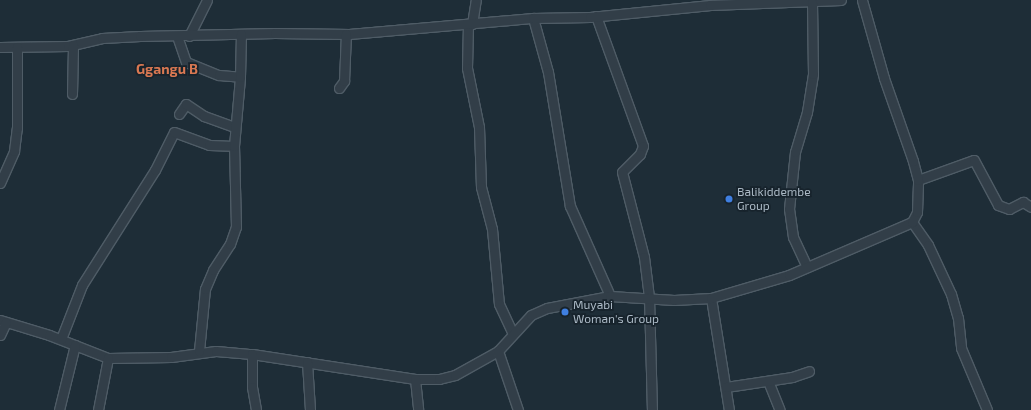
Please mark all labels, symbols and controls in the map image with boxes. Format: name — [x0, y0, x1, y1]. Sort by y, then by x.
district label: Ggangu B — [136, 61, 198, 77]
place label: Balikiddembe Group — [737, 185, 811, 213]
marker: Balikiddembe Group — [724, 194, 734, 204]
place label: Muyabi Woman's Group — [573, 298, 659, 326]
marker: Muyabi Woman's Group — [560, 307, 570, 317]

